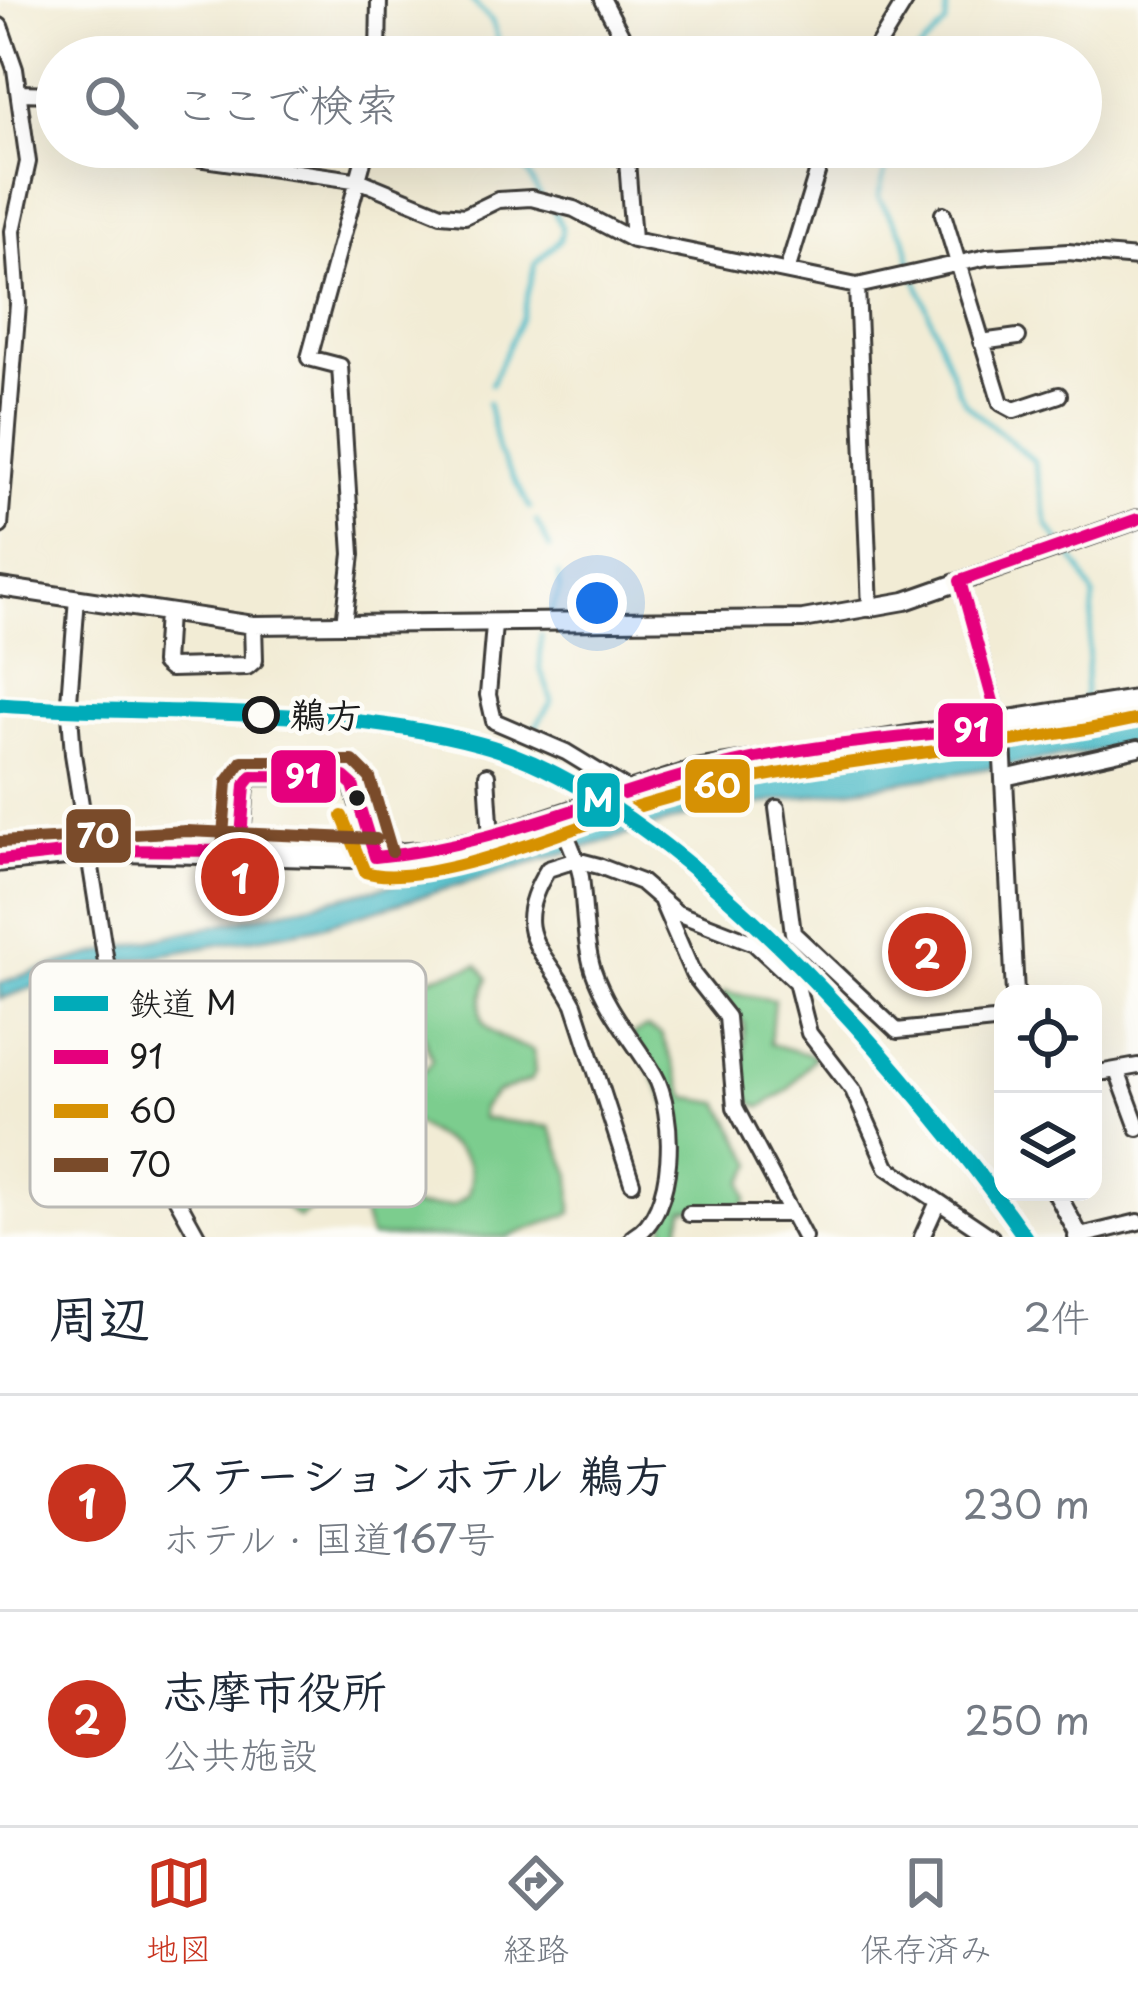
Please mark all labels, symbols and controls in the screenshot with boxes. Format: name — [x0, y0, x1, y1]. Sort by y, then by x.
search box — [36, 36, 1102, 168]
text: ここで検索 — [174, 68, 399, 136]
icon: search — [78, 69, 144, 135]
your location — [567, 573, 627, 633]
place label: 鵜方 — [290, 686, 362, 740]
marker: 鵜方 — [244, 698, 278, 732]
line badge: 91 — [936, 701, 1005, 759]
text: 91 — [953, 703, 989, 753]
line badge: 91 — [269, 748, 338, 805]
text: 91 — [285, 749, 321, 799]
line badge: 60 — [683, 757, 752, 815]
text: 60 — [693, 759, 741, 809]
line badge: M — [575, 771, 622, 829]
text: M — [583, 773, 613, 823]
unlabelled marker — [346, 787, 368, 809]
line badge: 70 — [64, 807, 133, 865]
text: 70 — [77, 809, 119, 859]
pin: 1 — [201, 832, 279, 922]
pin: 2 — [888, 907, 966, 997]
legend — [30, 961, 426, 1207]
text: 鉄道 M — [129, 976, 237, 1026]
map controls — [994, 985, 1102, 1201]
button: locate — [994, 985, 1102, 1093]
text: 91 — [129, 1030, 163, 1080]
text: 60 — [129, 1084, 176, 1134]
button: layers — [994, 1093, 1102, 1201]
text: 70 — [129, 1138, 171, 1188]
text: 周辺 — [48, 1277, 150, 1354]
text: 2件 — [1023, 1286, 1090, 1345]
text: ステーションホテル 鵜方 — [162, 1439, 669, 1507]
text: 1 — [78, 1473, 96, 1532]
text: 230 m — [963, 1473, 1090, 1532]
text: ホテル · 国道167号 — [162, 1507, 496, 1566]
text: 志摩市役所 — [162, 1655, 387, 1723]
text: 2 — [73, 1689, 101, 1748]
text: 250 m — [965, 1689, 1090, 1748]
text: 公共施設 — [162, 1723, 318, 1782]
tab: 地図 — [146, 1850, 212, 1972]
tab: 経路 — [503, 1850, 569, 1972]
tab: 保存済み — [860, 1850, 992, 1972]

